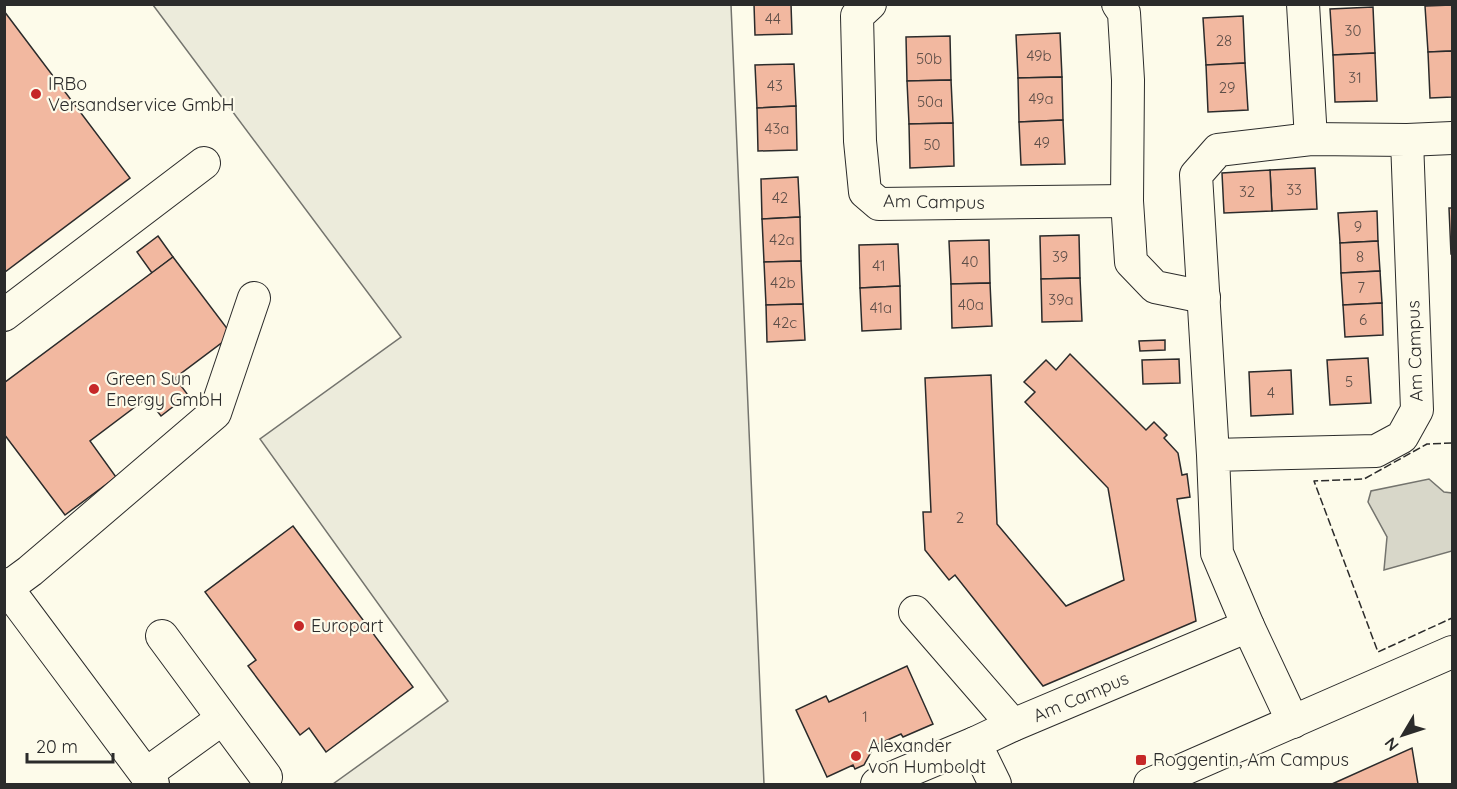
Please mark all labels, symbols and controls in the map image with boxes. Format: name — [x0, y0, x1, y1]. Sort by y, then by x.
house number: 44 — [765, 9, 781, 28]
house number: 30 — [1345, 21, 1361, 40]
house number: 28 — [1216, 31, 1232, 50]
house number: 49b — [1026, 46, 1052, 65]
house number: 50b — [916, 49, 942, 68]
house number: 31 — [1348, 68, 1362, 87]
place label: IRBo Versandservice GmbH — [48, 72, 234, 116]
house number: 43 — [767, 76, 783, 95]
house number: 29 — [1219, 78, 1235, 97]
marker: IRBo Versandservice GmbH — [29, 87, 43, 101]
house number: 49a — [1028, 89, 1054, 108]
house number: 50a — [917, 92, 943, 111]
house number: 43a — [765, 119, 789, 138]
house number: 49 — [1034, 133, 1050, 152]
house number: 50 — [923, 135, 941, 154]
house number: 33 — [1286, 180, 1302, 199]
house number: 32 — [1239, 182, 1255, 201]
house number: 42 — [772, 188, 788, 207]
street label: Am Campus — [883, 189, 985, 214]
house number: 9 — [1354, 217, 1362, 236]
house number: 42a — [769, 230, 795, 249]
house number: 39 — [1052, 247, 1068, 266]
house number: 8 — [1356, 247, 1364, 266]
house number: 40 — [962, 252, 978, 271]
house number: 41 — [872, 256, 886, 275]
house number: 42b — [770, 273, 796, 292]
house number: 7 — [1357, 278, 1365, 297]
house number: 39a — [1048, 290, 1074, 309]
house number: 40a — [958, 295, 984, 314]
house number: 41a — [870, 298, 892, 317]
street label: Am Campus — [1401, 300, 1428, 402]
house number: 6 — [1359, 310, 1367, 329]
house number: 42c — [773, 313, 797, 332]
place label: Green Sun Energy GmbH — [106, 367, 223, 411]
house number: 5 — [1345, 372, 1353, 391]
marker: Green Sun Energy GmbH — [87, 382, 101, 396]
house number: 4 — [1267, 383, 1275, 402]
house number: 2 — [956, 508, 964, 527]
place label: Europart — [311, 614, 384, 637]
marker: Europart — [292, 619, 306, 633]
street label: Am Campus — [1030, 666, 1132, 727]
north arrow — [1373, 705, 1433, 765]
house number: 1 — [862, 707, 868, 726]
scale bar — [27, 726, 112, 764]
place label: Alexander von Humboldt — [868, 734, 986, 778]
text: N — [1380, 734, 1403, 755]
text: 20 m — [36, 735, 78, 758]
place label: Roggentin, Am Campus — [1153, 748, 1349, 771]
marker: Alexander von Humboldt — [849, 749, 863, 763]
marker: Roggentin, Am Campus — [1134, 753, 1148, 767]

